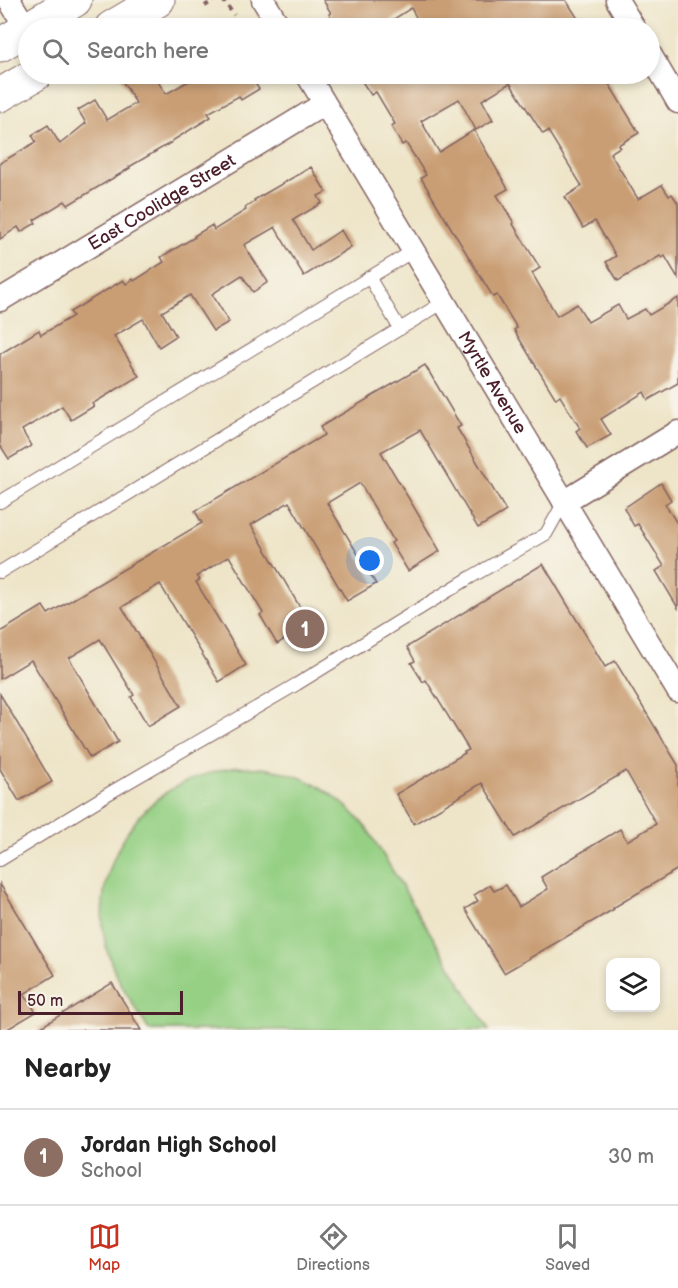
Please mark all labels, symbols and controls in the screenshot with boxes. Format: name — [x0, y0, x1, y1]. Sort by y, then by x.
search box — [18, 18, 660, 84]
icon: search — [39, 35, 72, 68]
text: Search here — [87, 38, 209, 65]
street label: East Coolidge Street — [84, 149, 240, 255]
street label: Myrtle Avenue — [454, 327, 532, 438]
your location — [355, 546, 384, 575]
pin: 1 — [286, 606, 324, 652]
map controls — [606, 958, 660, 1012]
button: layers — [606, 958, 660, 1012]
scale bar — [18, 988, 183, 1016]
text: 50 m — [27, 992, 63, 1011]
text: Nearby — [24, 1054, 111, 1085]
text: Jordan High School — [81, 1132, 277, 1159]
text: 1 — [39, 1145, 48, 1169]
text: 30 m — [608, 1145, 654, 1169]
text: School — [81, 1159, 142, 1183]
tab: Map — [88, 1220, 121, 1275]
tab: Directions — [296, 1220, 370, 1275]
tab: Saved — [545, 1220, 590, 1275]

